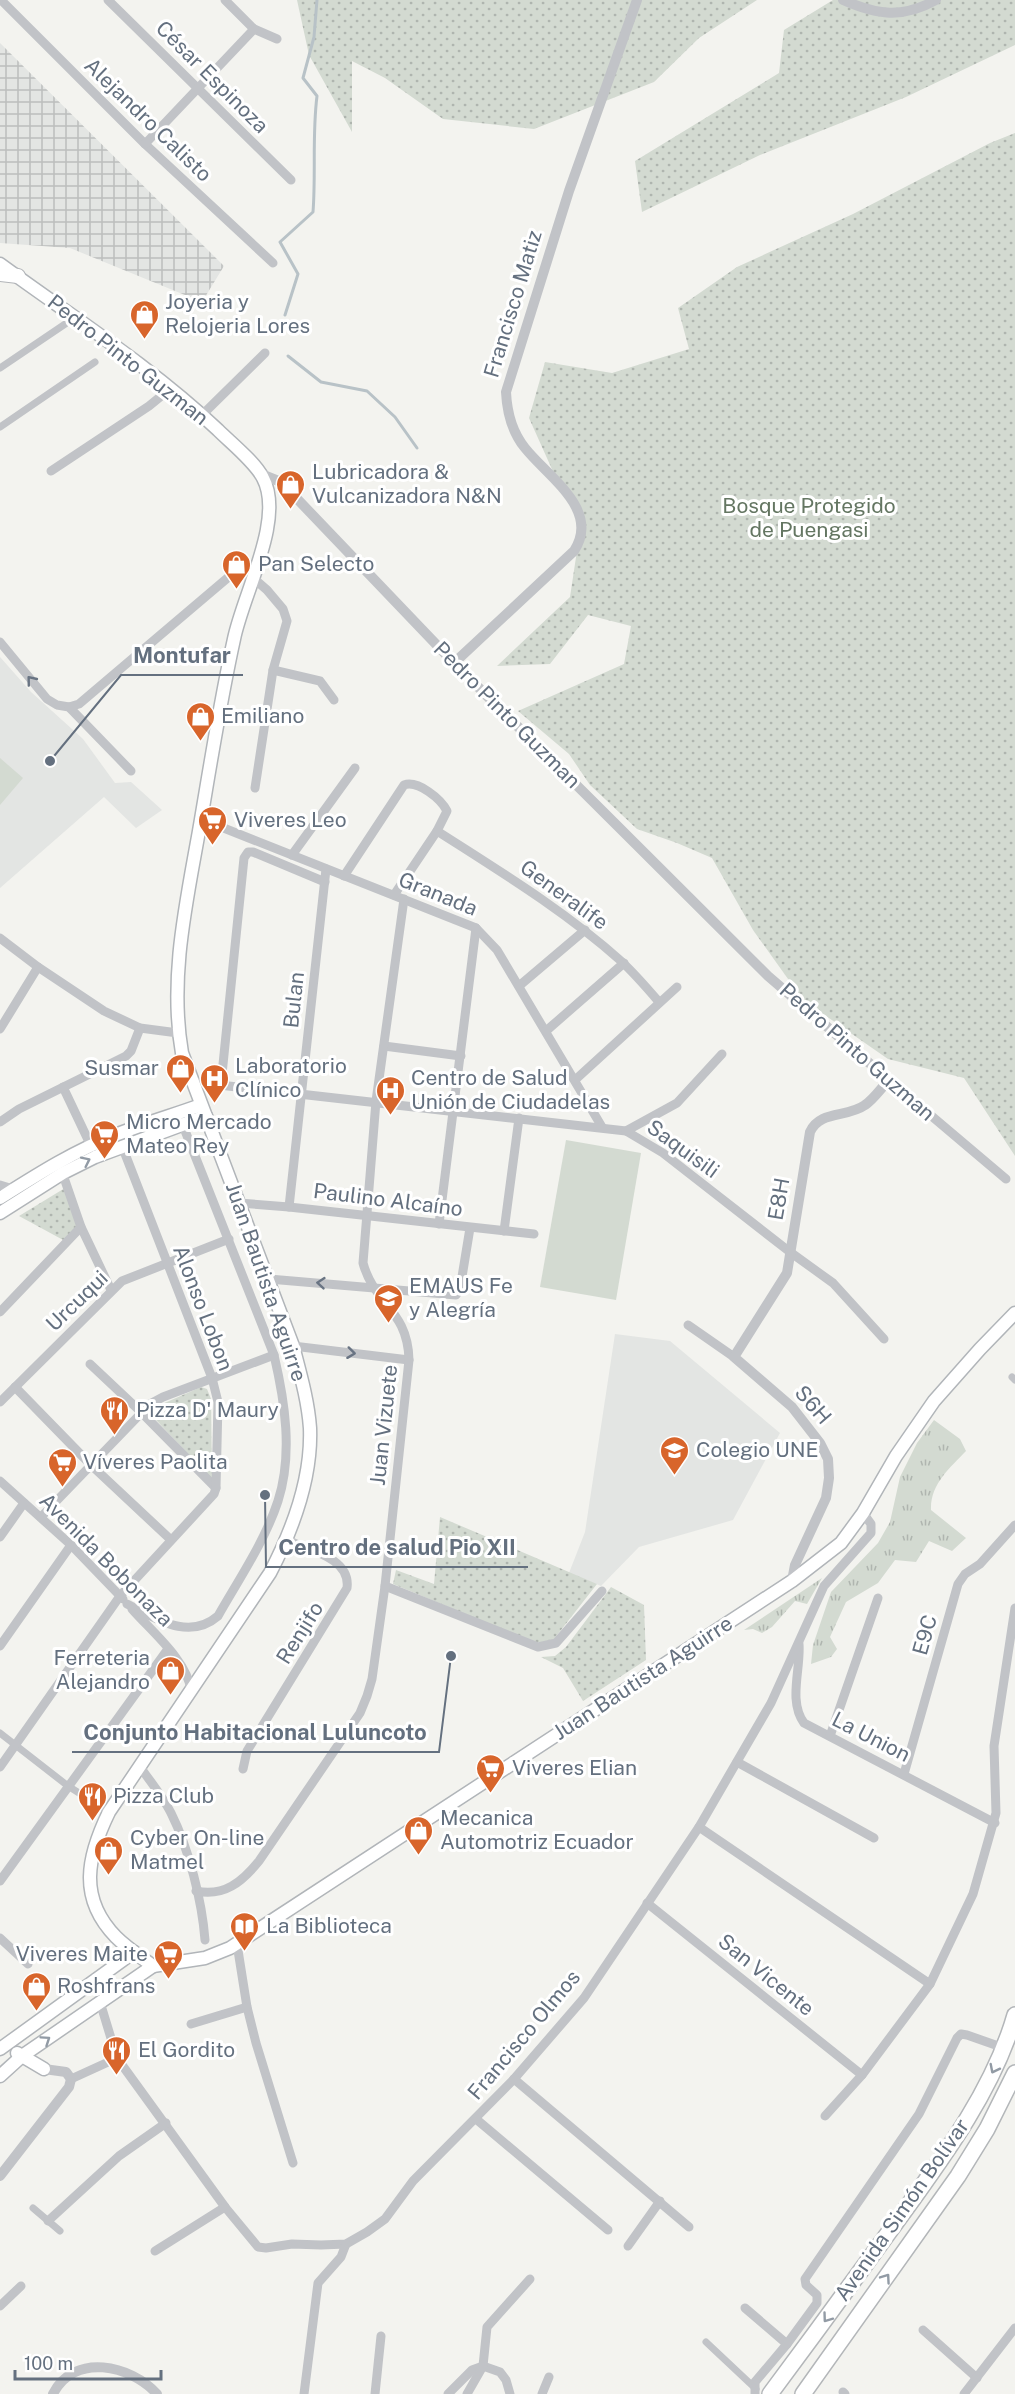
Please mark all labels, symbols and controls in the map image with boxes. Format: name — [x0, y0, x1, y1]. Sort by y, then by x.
street label: César Espinoza — [151, 15, 274, 138]
street label: Alejandro Calisto — [80, 53, 217, 187]
street label: Francisco Matiz — [478, 227, 547, 380]
street label: Pedro Pinto Guzman — [43, 289, 214, 430]
place label: Joyeria y Relojeria Lores — [165, 289, 310, 338]
shop icon: Joyeria y Relojeria Lores — [128, 298, 160, 340]
place label: Lubricadora & Vulcanizadora N&N — [312, 459, 502, 508]
shop icon: Lubricadora & Vulcanizadora N&N — [275, 468, 307, 510]
park label: Bosque Protegido de Puengasi — [722, 493, 896, 542]
shop icon: Pan Selecto — [221, 548, 253, 590]
place label: Pan Selecto — [258, 551, 374, 576]
callout: Montufar — [121, 635, 243, 675]
street label: Pedro Pinto Guzman — [429, 636, 586, 793]
text: Montufar — [133, 642, 231, 668]
one-way arrow — [27, 676, 38, 687]
shop icon: Emiliano — [184, 700, 216, 742]
place label: Emiliano — [221, 703, 304, 728]
supermarket icon: Viveres Leo — [197, 804, 229, 846]
place label: Viveres Leo — [234, 807, 347, 832]
street label: Generalife — [516, 854, 613, 935]
street label: Granada — [395, 866, 481, 921]
street label: Bulan — [278, 971, 309, 1029]
street label: Pedro Pinto Guzman — [775, 977, 940, 1126]
shop icon: Susmar — [164, 1052, 196, 1094]
place label: Laboratorio Clínico — [235, 1053, 347, 1102]
place label: Susmar — [84, 1055, 159, 1080]
hospital icon: Laboratorio Clínico — [198, 1062, 230, 1104]
place label: Centro de Salud Unión de Ciudadelas — [411, 1065, 610, 1114]
hospital icon: Centro de Salud Unión de Ciudadelas — [374, 1074, 406, 1116]
place label: Micro Mercado Mateo Rey — [126, 1109, 272, 1158]
street label: Saquisili — [642, 1114, 724, 1183]
supermarket icon: Micro Mercado Mateo Rey — [89, 1118, 121, 1160]
one-way arrow — [80, 1157, 91, 1169]
street label: E8H — [762, 1176, 795, 1222]
street label: Paulino Alcaíno — [312, 1178, 464, 1221]
street label: Juan Bautista Aguirre — [221, 1179, 312, 1385]
street label: Alonso Lobon — [168, 1242, 239, 1374]
street label: Urcuqui — [41, 1265, 113, 1336]
place label: EMAUS Fe y Alegría — [409, 1273, 513, 1322]
one-way arrow — [317, 1277, 326, 1290]
school or university icon: EMAUS Fe y Alegría — [372, 1282, 404, 1324]
one-way arrow — [346, 1346, 356, 1359]
street label: Juan Vizuete — [365, 1363, 402, 1487]
street label: S6H — [790, 1380, 837, 1429]
restaurant icon: Pizza D' Maury — [99, 1394, 131, 1436]
place label: Pizza D' Maury — [136, 1397, 279, 1422]
school or university icon: Colegio UNE — [659, 1434, 691, 1476]
place label: Colegio UNE — [696, 1437, 819, 1462]
supermarket icon: Víveres Paolita — [46, 1446, 78, 1488]
place label: Víveres Paolita — [83, 1449, 228, 1474]
street label: Avenida Bobonaza — [34, 1488, 178, 1632]
callout: Centro de salud Pio XII — [266, 1527, 528, 1567]
text: Centro de salud Pio XII — [278, 1534, 516, 1560]
street label: Renjifo — [271, 1597, 328, 1669]
street label: Juan Bautista Aguirre — [548, 1610, 737, 1745]
street label: E9C — [907, 1612, 942, 1658]
place label: Ferreteria Alejandro — [53, 1645, 150, 1694]
shop icon: Ferreteria Alejandro — [155, 1654, 187, 1696]
street label: La Union — [828, 1706, 915, 1767]
callout: Conjunto Habitacional Luluncoto — [72, 1712, 439, 1752]
text: Conjunto Habitacional Luluncoto — [83, 1719, 427, 1745]
supermarket icon: Viveres Elian — [475, 1752, 507, 1794]
place label: Viveres Elian — [512, 1755, 637, 1780]
restaurant icon: Pizza Club — [76, 1780, 108, 1822]
place label: Pizza Club — [113, 1783, 214, 1808]
place label: Mecanica Automotriz Ecuador — [440, 1805, 634, 1854]
shop icon: Mecanica Automotriz Ecuador — [403, 1814, 435, 1856]
place label: Cyber On-line Matmel — [130, 1825, 264, 1874]
shop icon: Cyber On-line Matmel — [93, 1834, 125, 1876]
library icon: La Biblioteca — [229, 1910, 261, 1952]
place label: La Biblioteca — [266, 1913, 392, 1938]
street label: San Vicente — [713, 1928, 819, 2021]
supermarket icon: Viveres Maite — [153, 1938, 185, 1980]
place label: Viveres Maite — [16, 1941, 148, 1966]
street label: Francisco Olmos — [462, 1965, 585, 2105]
shop icon: Roshfrans — [20, 1970, 52, 2012]
place label: Roshfrans — [57, 1973, 155, 1998]
restaurant icon: El Gordito — [101, 2034, 133, 2076]
one-way arrow — [39, 2036, 50, 2047]
place label: El Gordito — [138, 2037, 235, 2062]
one-way arrow — [989, 2062, 1001, 2073]
street label: Avenida Simón Bolívar — [829, 2114, 974, 2306]
one-way arrow — [879, 2273, 890, 2284]
one-way arrow — [823, 2311, 834, 2322]
scale bar — [15, 2343, 160, 2381]
text: 100 m — [24, 2353, 73, 2374]

